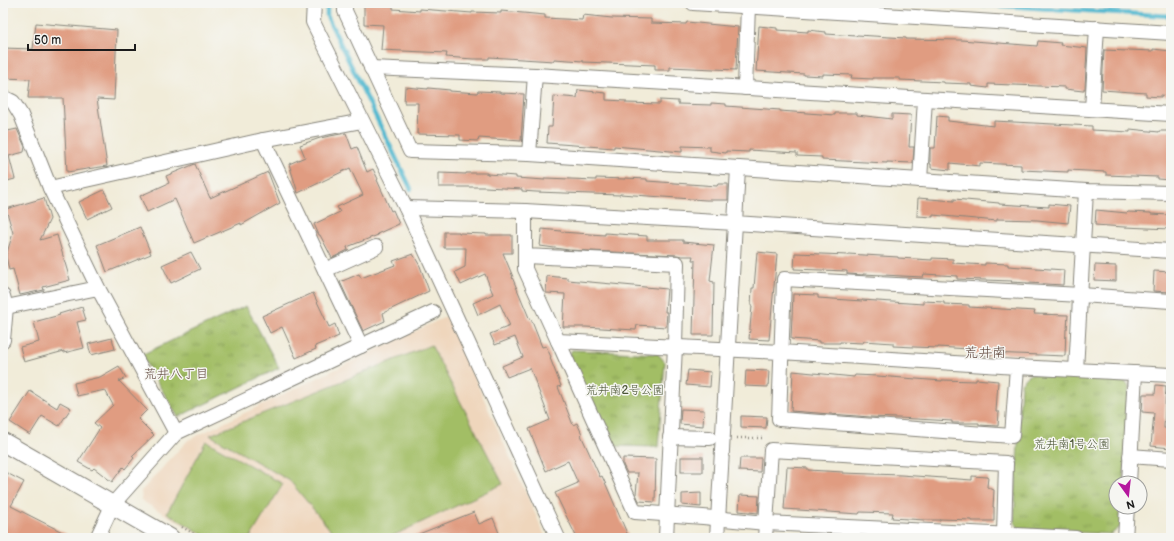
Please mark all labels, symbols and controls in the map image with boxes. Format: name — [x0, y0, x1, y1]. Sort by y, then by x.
scale bar — [28, 26, 135, 52]
text: 50 m — [34, 33, 61, 48]
district label: 荒井南 — [964, 344, 1006, 361]
district label: 荒井八丁目 — [143, 366, 209, 382]
park label: 荒井南2号公園 — [585, 383, 665, 398]
park label: 荒井南1号公園 — [1034, 437, 1110, 452]
north arrow — [1108, 475, 1148, 515]
text: N — [1125, 497, 1136, 512]

